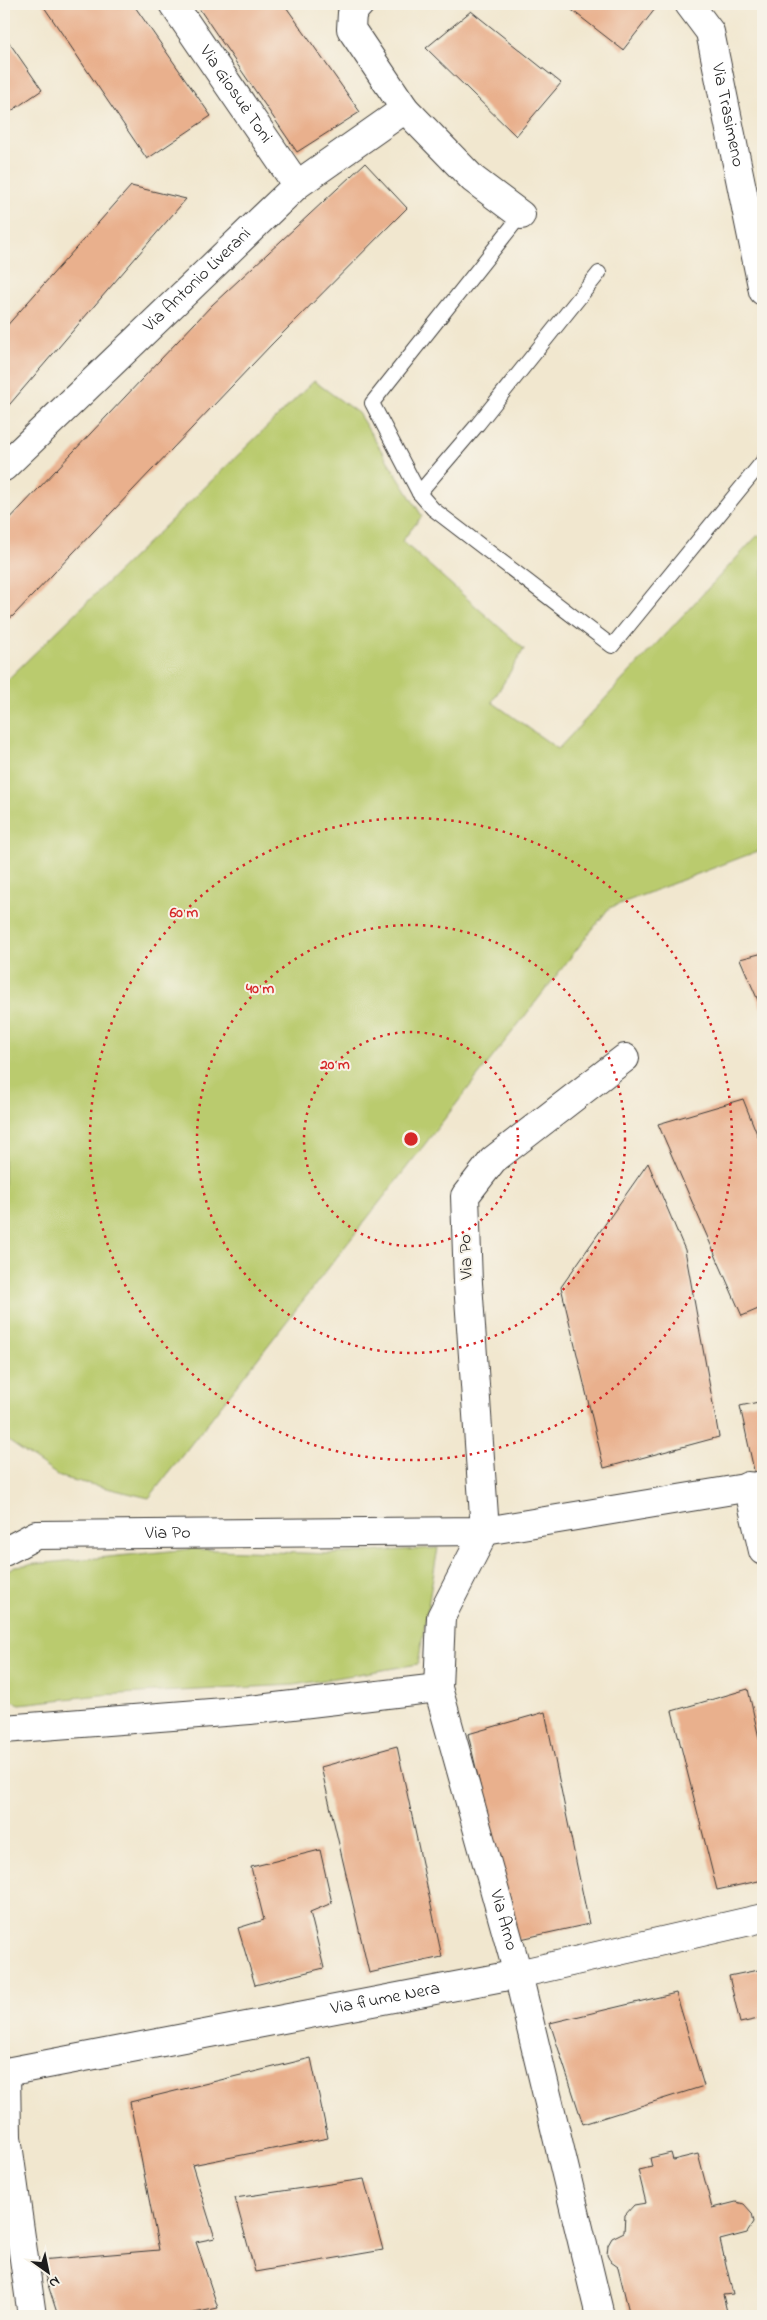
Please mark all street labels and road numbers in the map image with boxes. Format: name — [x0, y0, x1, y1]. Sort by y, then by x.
street label: Via Giosuè Toni — [192, 40, 278, 149]
street label: Via Trasimeno — [704, 60, 750, 169]
street label: Via Antonio Liverani — [137, 222, 258, 339]
street label: Via Po — [453, 1234, 481, 1281]
street label: Via Po — [144, 1521, 191, 1547]
street label: Via Arno — [482, 1886, 524, 1954]
street label: Via fiume Nera — [328, 1976, 442, 2023]

